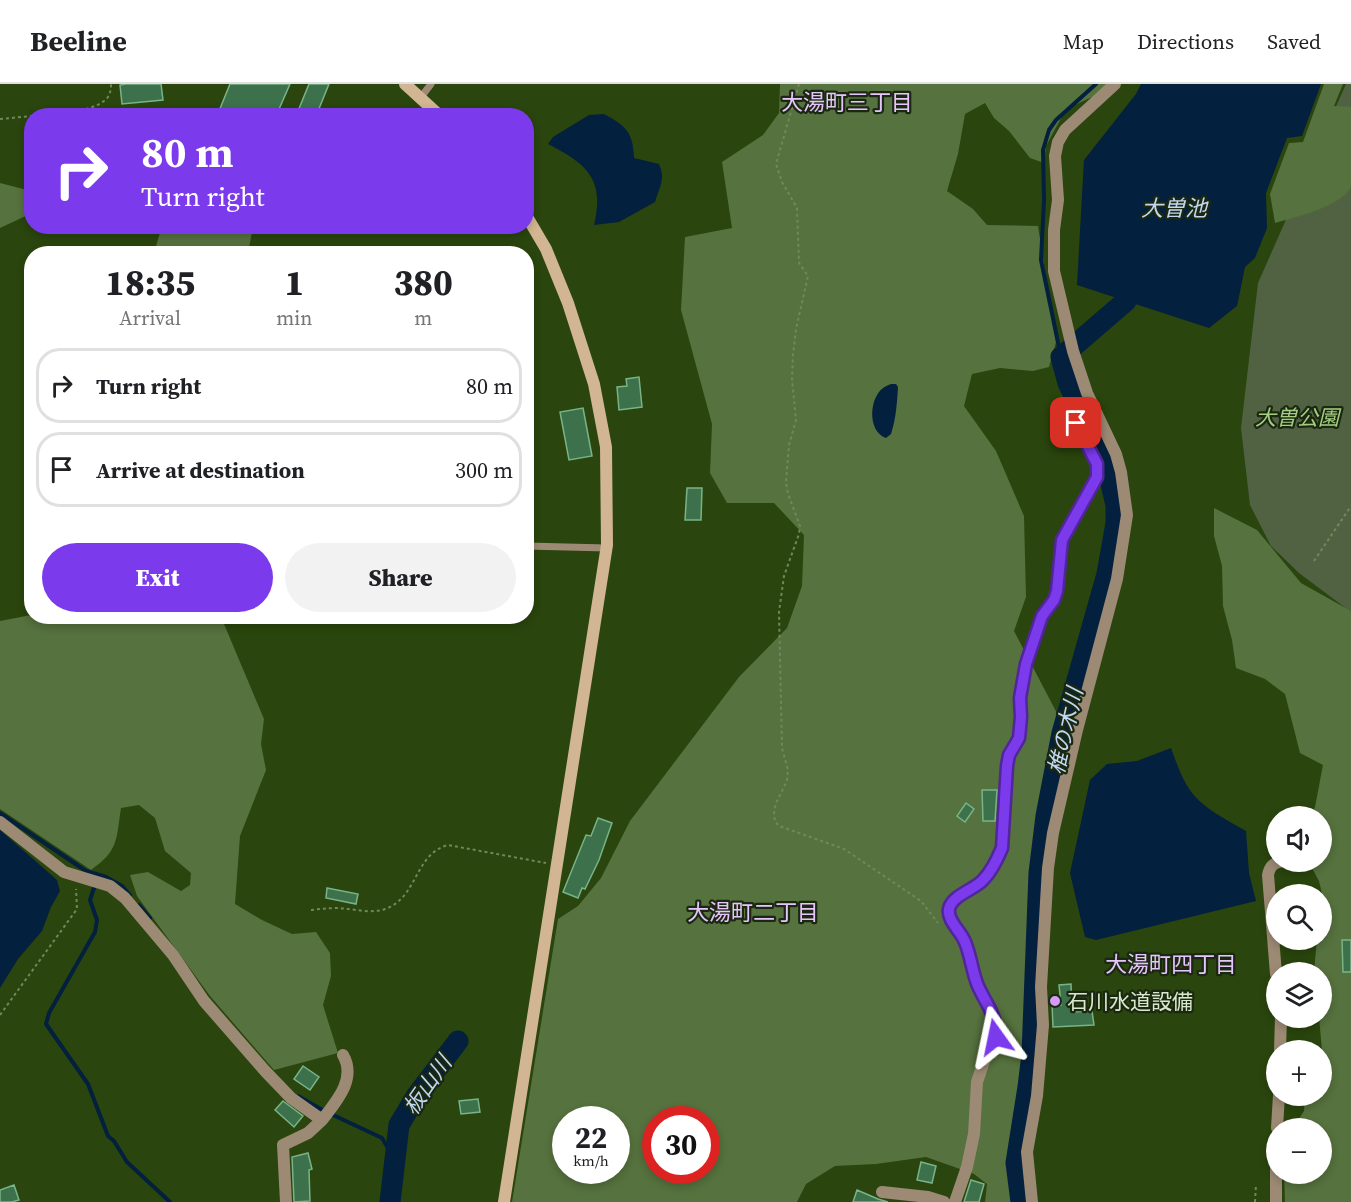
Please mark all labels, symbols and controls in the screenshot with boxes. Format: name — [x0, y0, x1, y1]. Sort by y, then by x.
text: Beeline — [30, 22, 127, 60]
text: Map — [1063, 27, 1104, 56]
text: Directions — [1137, 27, 1234, 56]
text: Saved — [1267, 27, 1321, 56]
district label: 大湯町三丁目 — [781, 87, 913, 117]
text: 80 m — [141, 123, 234, 181]
icon: right — [42, 132, 120, 210]
text: Turn right — [141, 178, 265, 215]
water label: 大曽池 — [1141, 193, 1209, 223]
text: 18:35 — [105, 258, 195, 307]
text: 1 — [284, 258, 304, 307]
text: 380 — [393, 258, 453, 307]
text: Arrival — [119, 304, 181, 332]
text: min — [276, 304, 312, 332]
text: m — [414, 304, 432, 332]
icon: right — [45, 369, 78, 402]
text: Turn right — [96, 371, 201, 401]
text: 80 m — [466, 371, 513, 401]
pin — [1050, 397, 1101, 448]
park label: 大曽公園 — [1255, 403, 1342, 432]
icon: arrive — [1059, 406, 1092, 439]
icon: arrive — [45, 453, 78, 486]
text: Arrive at destination — [96, 455, 305, 485]
text: 300 m — [455, 455, 513, 485]
button: Exit — [42, 543, 273, 612]
button: Share — [285, 543, 516, 612]
water label: 椎の木川 — [1040, 683, 1090, 777]
map controls — [1266, 806, 1332, 1184]
button: sound — [1266, 806, 1332, 872]
button: search — [1266, 884, 1332, 950]
district label: 大湯町二丁目 — [687, 897, 819, 927]
district label: 大湯町四丁目 — [1105, 949, 1237, 979]
button: layers — [1266, 962, 1332, 1028]
place label: 石川水道設備 — [1067, 987, 1193, 1016]
marker: 石川水道設備 — [1048, 994, 1062, 1008]
position arrow — [964, 1005, 1028, 1069]
button: + — [1266, 1040, 1332, 1106]
water label: 板山川 — [396, 1048, 459, 1121]
speed limit sign: 30 — [642, 1106, 720, 1184]
text: 22 — [575, 1117, 607, 1158]
button: − — [1266, 1118, 1332, 1184]
text: km/h — [573, 1150, 609, 1171]

